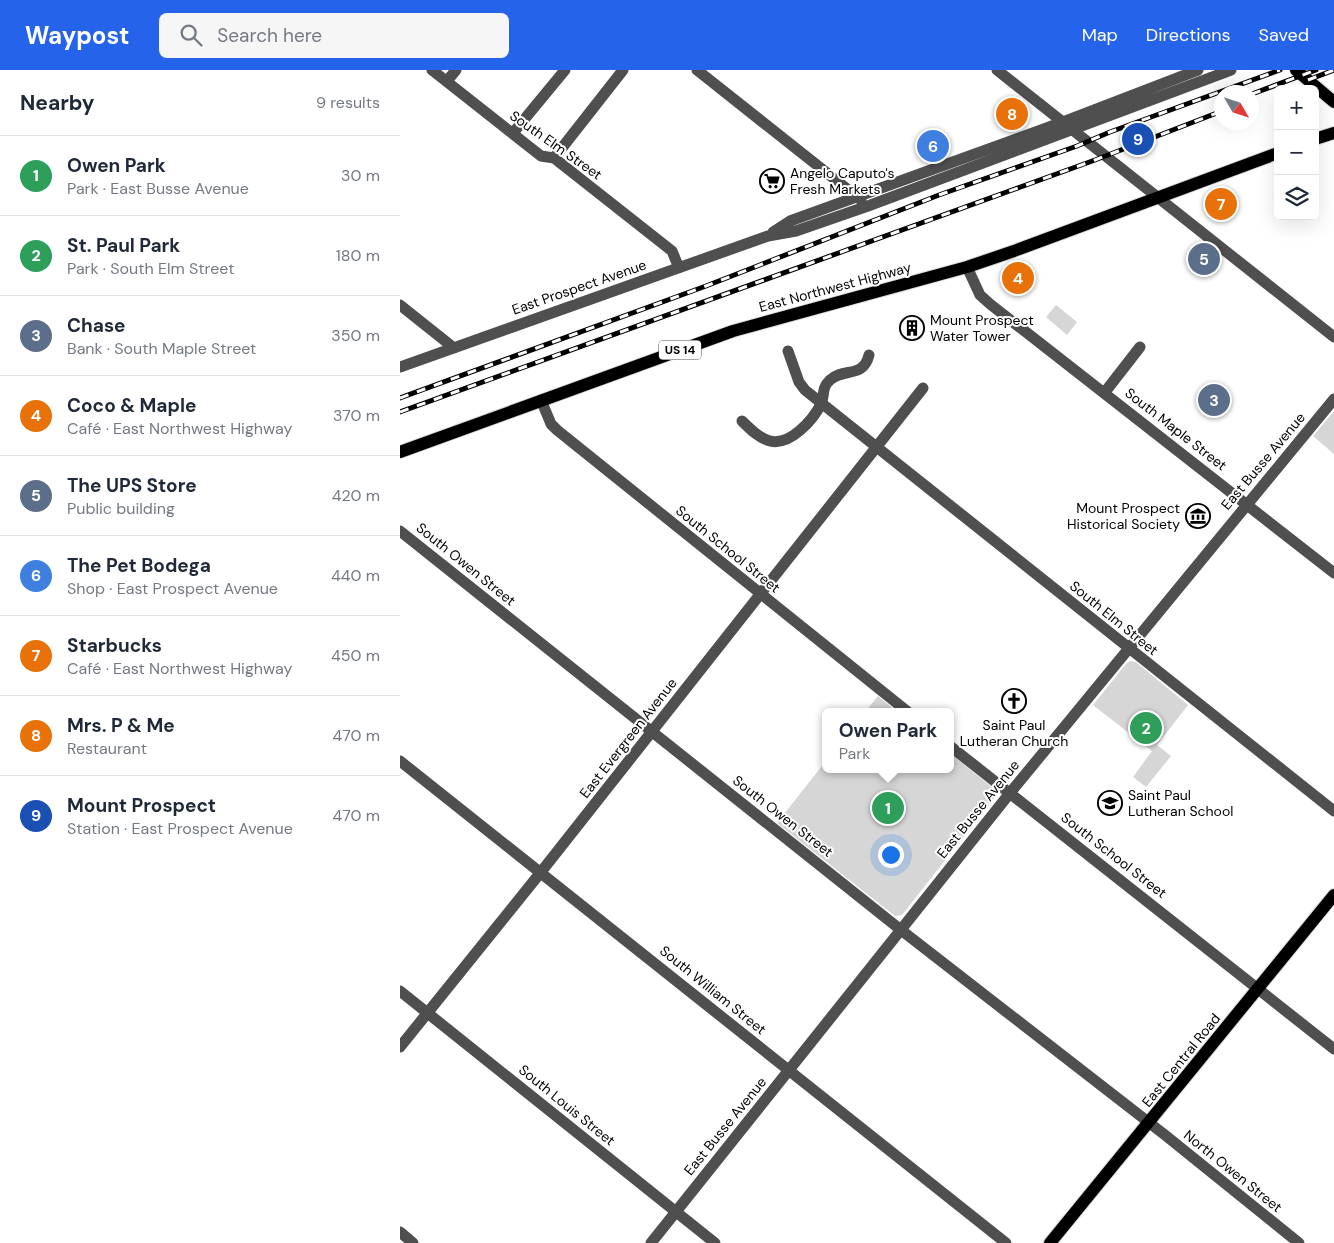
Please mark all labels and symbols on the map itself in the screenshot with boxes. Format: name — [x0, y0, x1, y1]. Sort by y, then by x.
north arrow — [1214, 85, 1259, 130]
pin: 8 — [996, 95, 1028, 133]
street label: South Elm Street — [506, 106, 606, 184]
pin: 9 — [1122, 120, 1154, 158]
pin: 6 — [917, 127, 949, 165]
place label: Angelo Caputo's Fresh Markets — [790, 164, 895, 198]
supermarket icon: Angelo Caputo's Fresh Markets — [759, 168, 785, 194]
pin: 7 — [1205, 185, 1237, 223]
pin: 5 — [1188, 240, 1220, 278]
street label: East Prospect Avenue — [509, 256, 649, 318]
street label: East Northwest Highway — [757, 258, 913, 316]
pin: 4 — [1002, 259, 1034, 297]
place label: Mount Prospect Water Tower — [930, 311, 1034, 345]
building icon: Mount Prospect Water Tower — [899, 315, 925, 341]
road number: US 14 — [659, 340, 701, 360]
pin: 3 — [1198, 381, 1230, 419]
street label: South Maple Street — [1121, 384, 1231, 474]
street label: East Busse Avenue — [1217, 409, 1309, 513]
place label: Mount Prospect Historical Society — [1067, 499, 1180, 533]
street label: South School Street — [672, 501, 784, 597]
museum icon: Mount Prospect Historical Society — [1185, 503, 1211, 529]
street label: South Owen Street — [413, 519, 519, 609]
street label: South Elm Street — [1066, 577, 1162, 659]
street label: East Evergreen Avenue — [576, 674, 680, 802]
church icon: Saint Paul Lutheran Church — [1001, 688, 1027, 714]
pin: 2 — [1130, 709, 1162, 747]
place label: Saint Paul Lutheran Church — [960, 716, 1068, 750]
street label: East Busse Avenue — [933, 756, 1023, 862]
street label: South Owen Street — [729, 771, 837, 861]
place label: Saint Paul Lutheran School — [1128, 786, 1233, 820]
pin: 1 — [872, 789, 904, 827]
school or university icon: Saint Paul Lutheran School — [1097, 790, 1123, 816]
street label: South School Street — [1058, 808, 1170, 902]
your location — [878, 842, 904, 868]
street label: South William Street — [656, 942, 770, 1038]
street label: East Central Road — [1138, 1010, 1224, 1110]
street label: South Louis Street — [515, 1061, 619, 1149]
street label: East Busse Avenue — [680, 1073, 770, 1179]
street label: North Owen Street — [1180, 1126, 1286, 1216]

